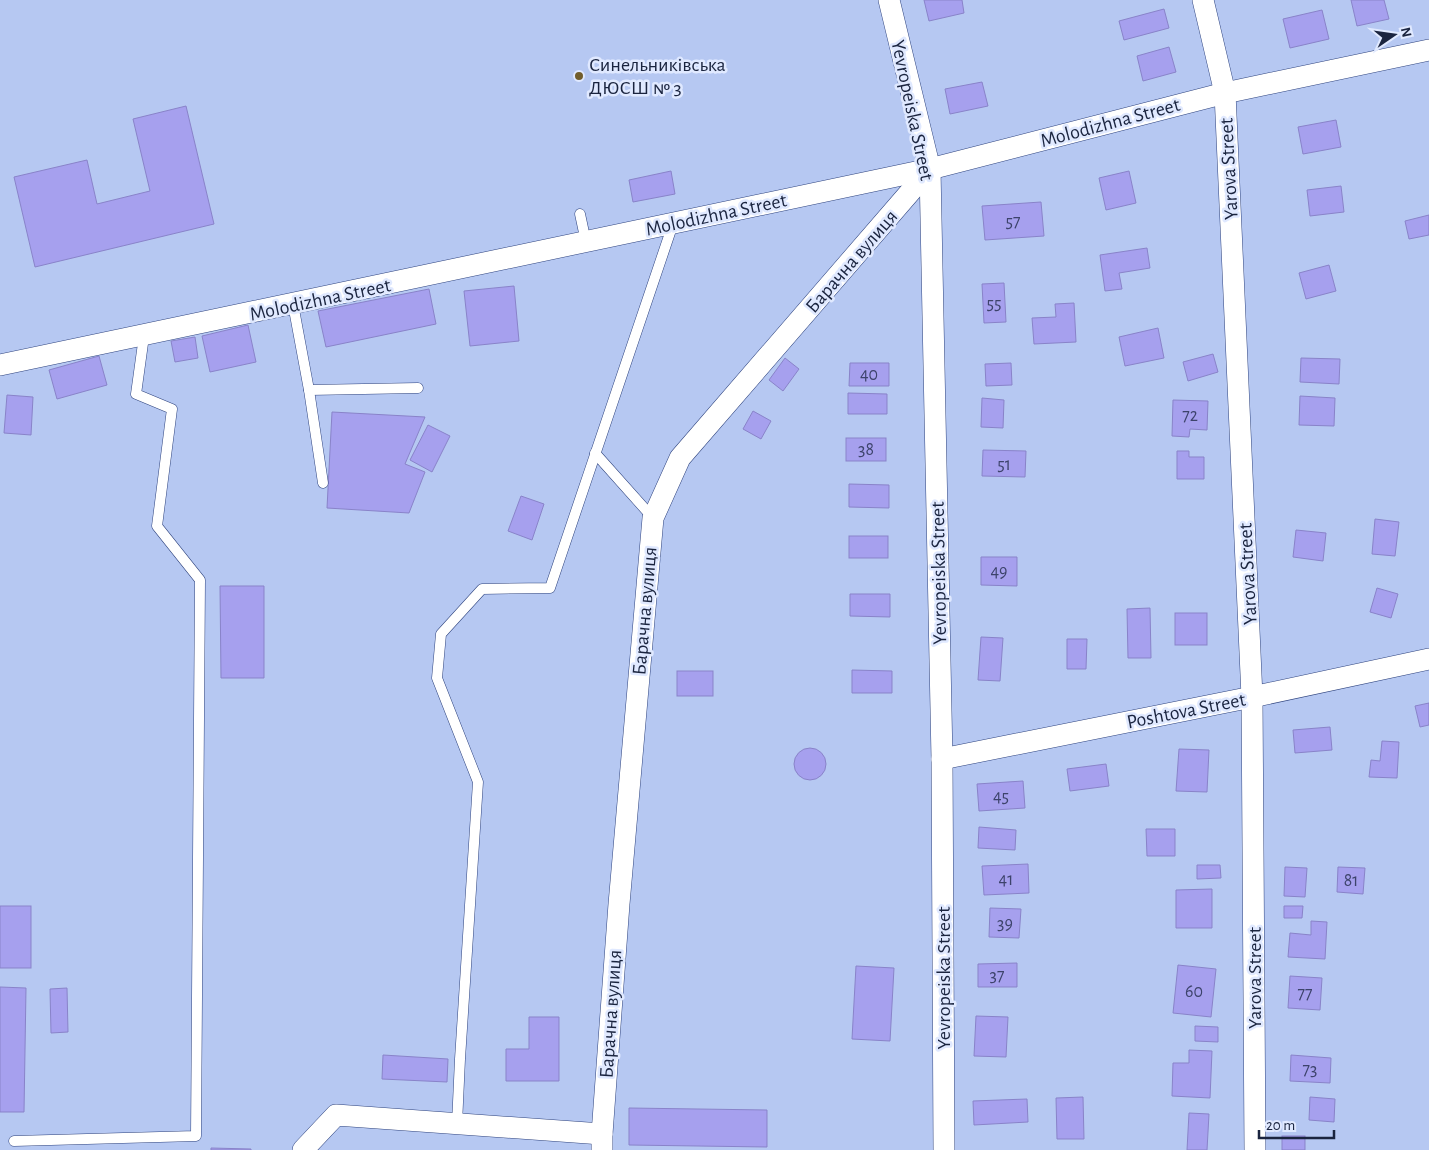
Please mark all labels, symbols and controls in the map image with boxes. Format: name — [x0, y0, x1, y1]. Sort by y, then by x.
north arrow — [1369, 10, 1419, 60]
text: N — [1398, 26, 1414, 39]
street label: Yevropeiska Street — [887, 38, 937, 183]
place label: Синельниківська ДЮСШ № 3 — [589, 55, 726, 98]
marker: Синельниківська ДЮСШ № 3 — [573, 70, 585, 82]
street label: Molodizhna Street — [1038, 95, 1183, 151]
street label: Yarova Street — [1216, 117, 1242, 220]
street label: Molodizhna Street — [644, 190, 789, 240]
street label: Барачна вулиця — [802, 206, 902, 317]
house number: 57 — [1005, 213, 1021, 231]
street label: Molodizhna Street — [248, 275, 393, 325]
house number: 55 — [986, 295, 1002, 313]
house number: 40 — [860, 366, 878, 384]
house number: 72 — [1182, 407, 1198, 425]
house number: 38 — [858, 441, 874, 459]
house number: 51 — [997, 456, 1011, 474]
street label: Yevropeiska Street — [928, 501, 950, 645]
street label: Yarova Street — [1235, 522, 1261, 625]
street label: Барачна вулиця — [629, 546, 661, 676]
house number: 49 — [990, 563, 1008, 581]
street label: Poshtova Street — [1125, 690, 1248, 732]
house number: 45 — [993, 788, 1009, 806]
house number: 41 — [999, 871, 1013, 889]
house number: 81 — [1344, 872, 1358, 890]
street label: Yevropeiska Street — [934, 906, 954, 1050]
house number: 39 — [997, 915, 1013, 933]
street label: Yarova Street — [1245, 926, 1265, 1029]
street label: Барачна вулиця — [597, 949, 625, 1079]
house number: 37 — [990, 967, 1004, 985]
house number: 60 — [1185, 983, 1203, 1001]
house number: 77 — [1297, 985, 1313, 1003]
house number: 73 — [1303, 1061, 1317, 1079]
scale bar — [1259, 1108, 1334, 1140]
text: 20 m — [1266, 1118, 1295, 1133]

